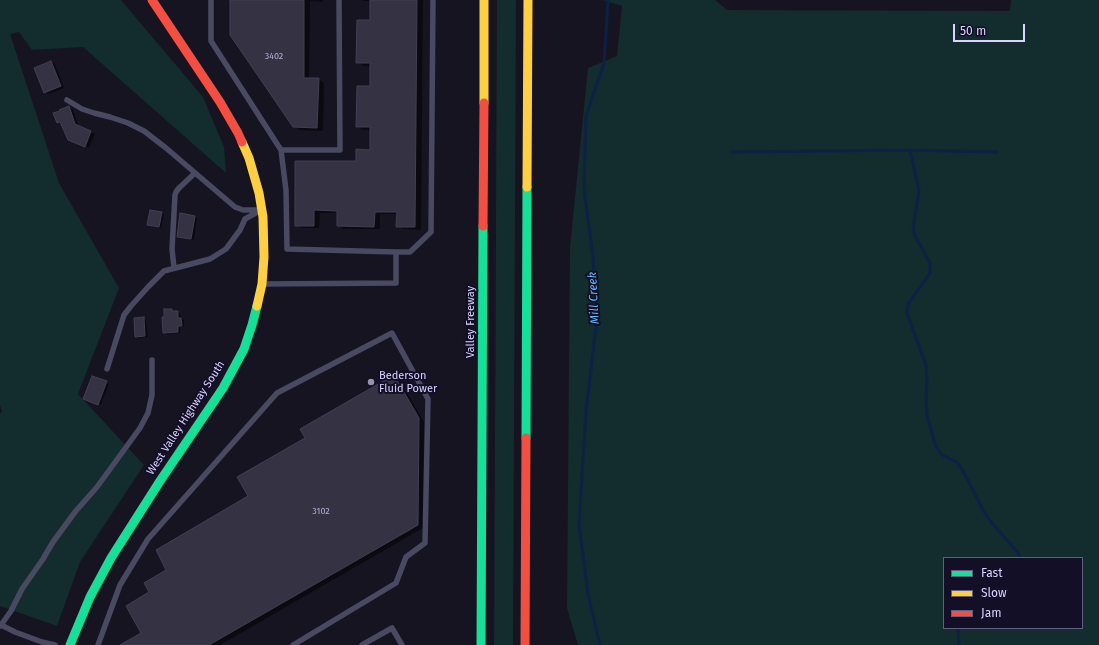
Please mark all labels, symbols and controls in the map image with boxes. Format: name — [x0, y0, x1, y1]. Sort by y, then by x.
scale bar — [955, 16, 1027, 42]
text: 50 m — [960, 24, 986, 38]
house number: 3402 — [265, 51, 283, 61]
water label: Mill Creek — [585, 272, 603, 324]
street label: Valley Freeway — [464, 286, 478, 358]
street label: West Valley Highway South — [144, 359, 228, 477]
place label: Bederson Fluid Power — [379, 369, 437, 395]
marker: Bederson Fluid Power — [366, 377, 376, 387]
house number: 3102 — [312, 506, 330, 516]
legend — [943, 557, 1083, 629]
text: Fast — [981, 566, 1003, 580]
text: Slow — [981, 586, 1007, 600]
text: Jam — [981, 606, 1001, 620]

